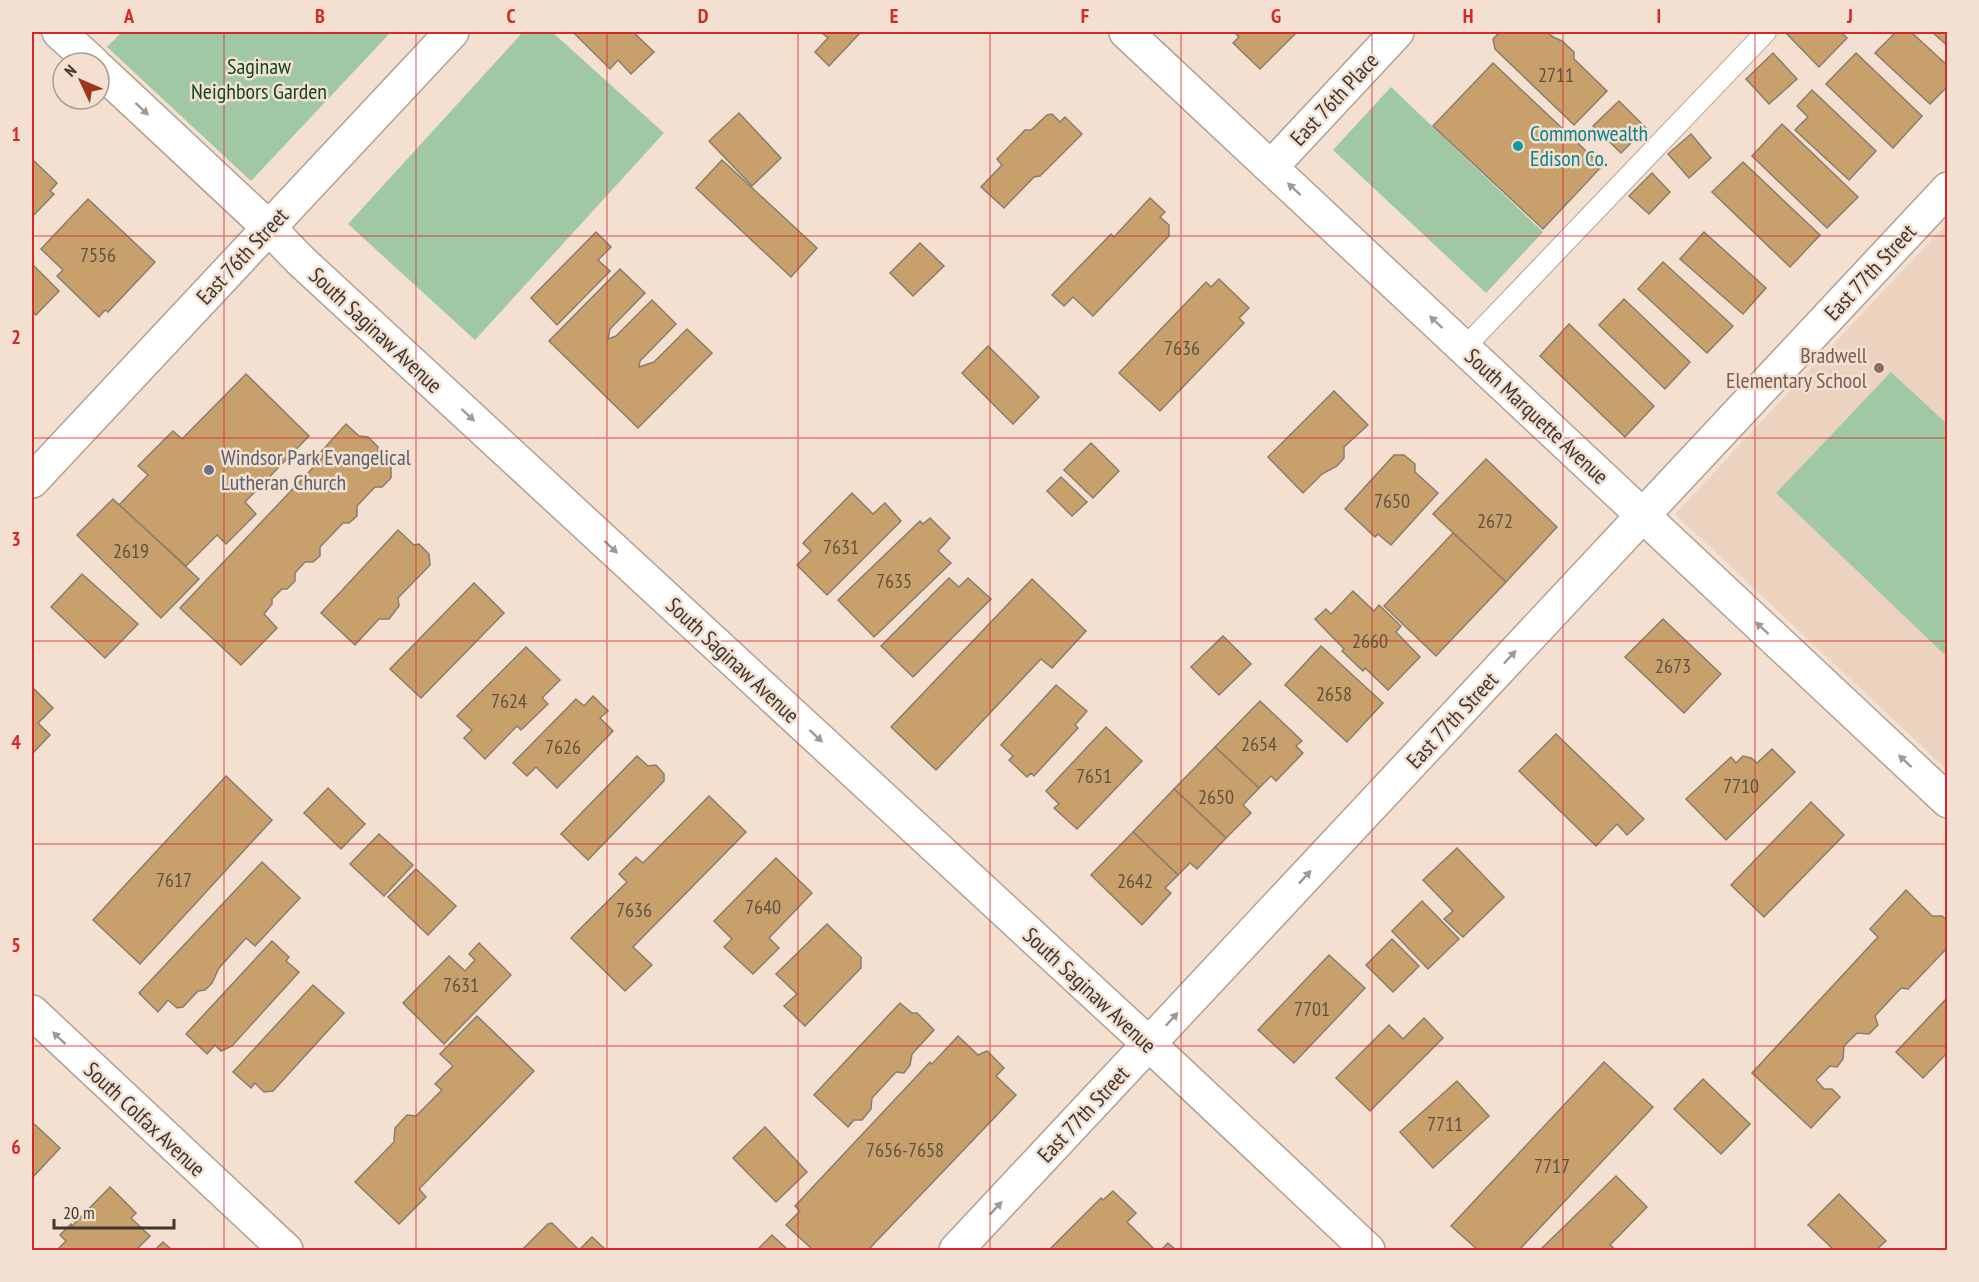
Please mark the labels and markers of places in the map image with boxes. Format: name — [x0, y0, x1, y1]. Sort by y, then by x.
place label: Commonwealth Edison Co. — [1530, 119, 1648, 172]
marker: Commonwealth Edison Co. — [1511, 139, 1525, 153]
place label: Bradwell Elementary School — [1726, 341, 1868, 394]
marker: Bradwell Elementary School — [1872, 361, 1886, 375]
place label: Windsor Park Evangelical Lutheran Church — [221, 443, 412, 496]
marker: Windsor Park Evangelical Lutheran Church — [202, 463, 216, 477]

